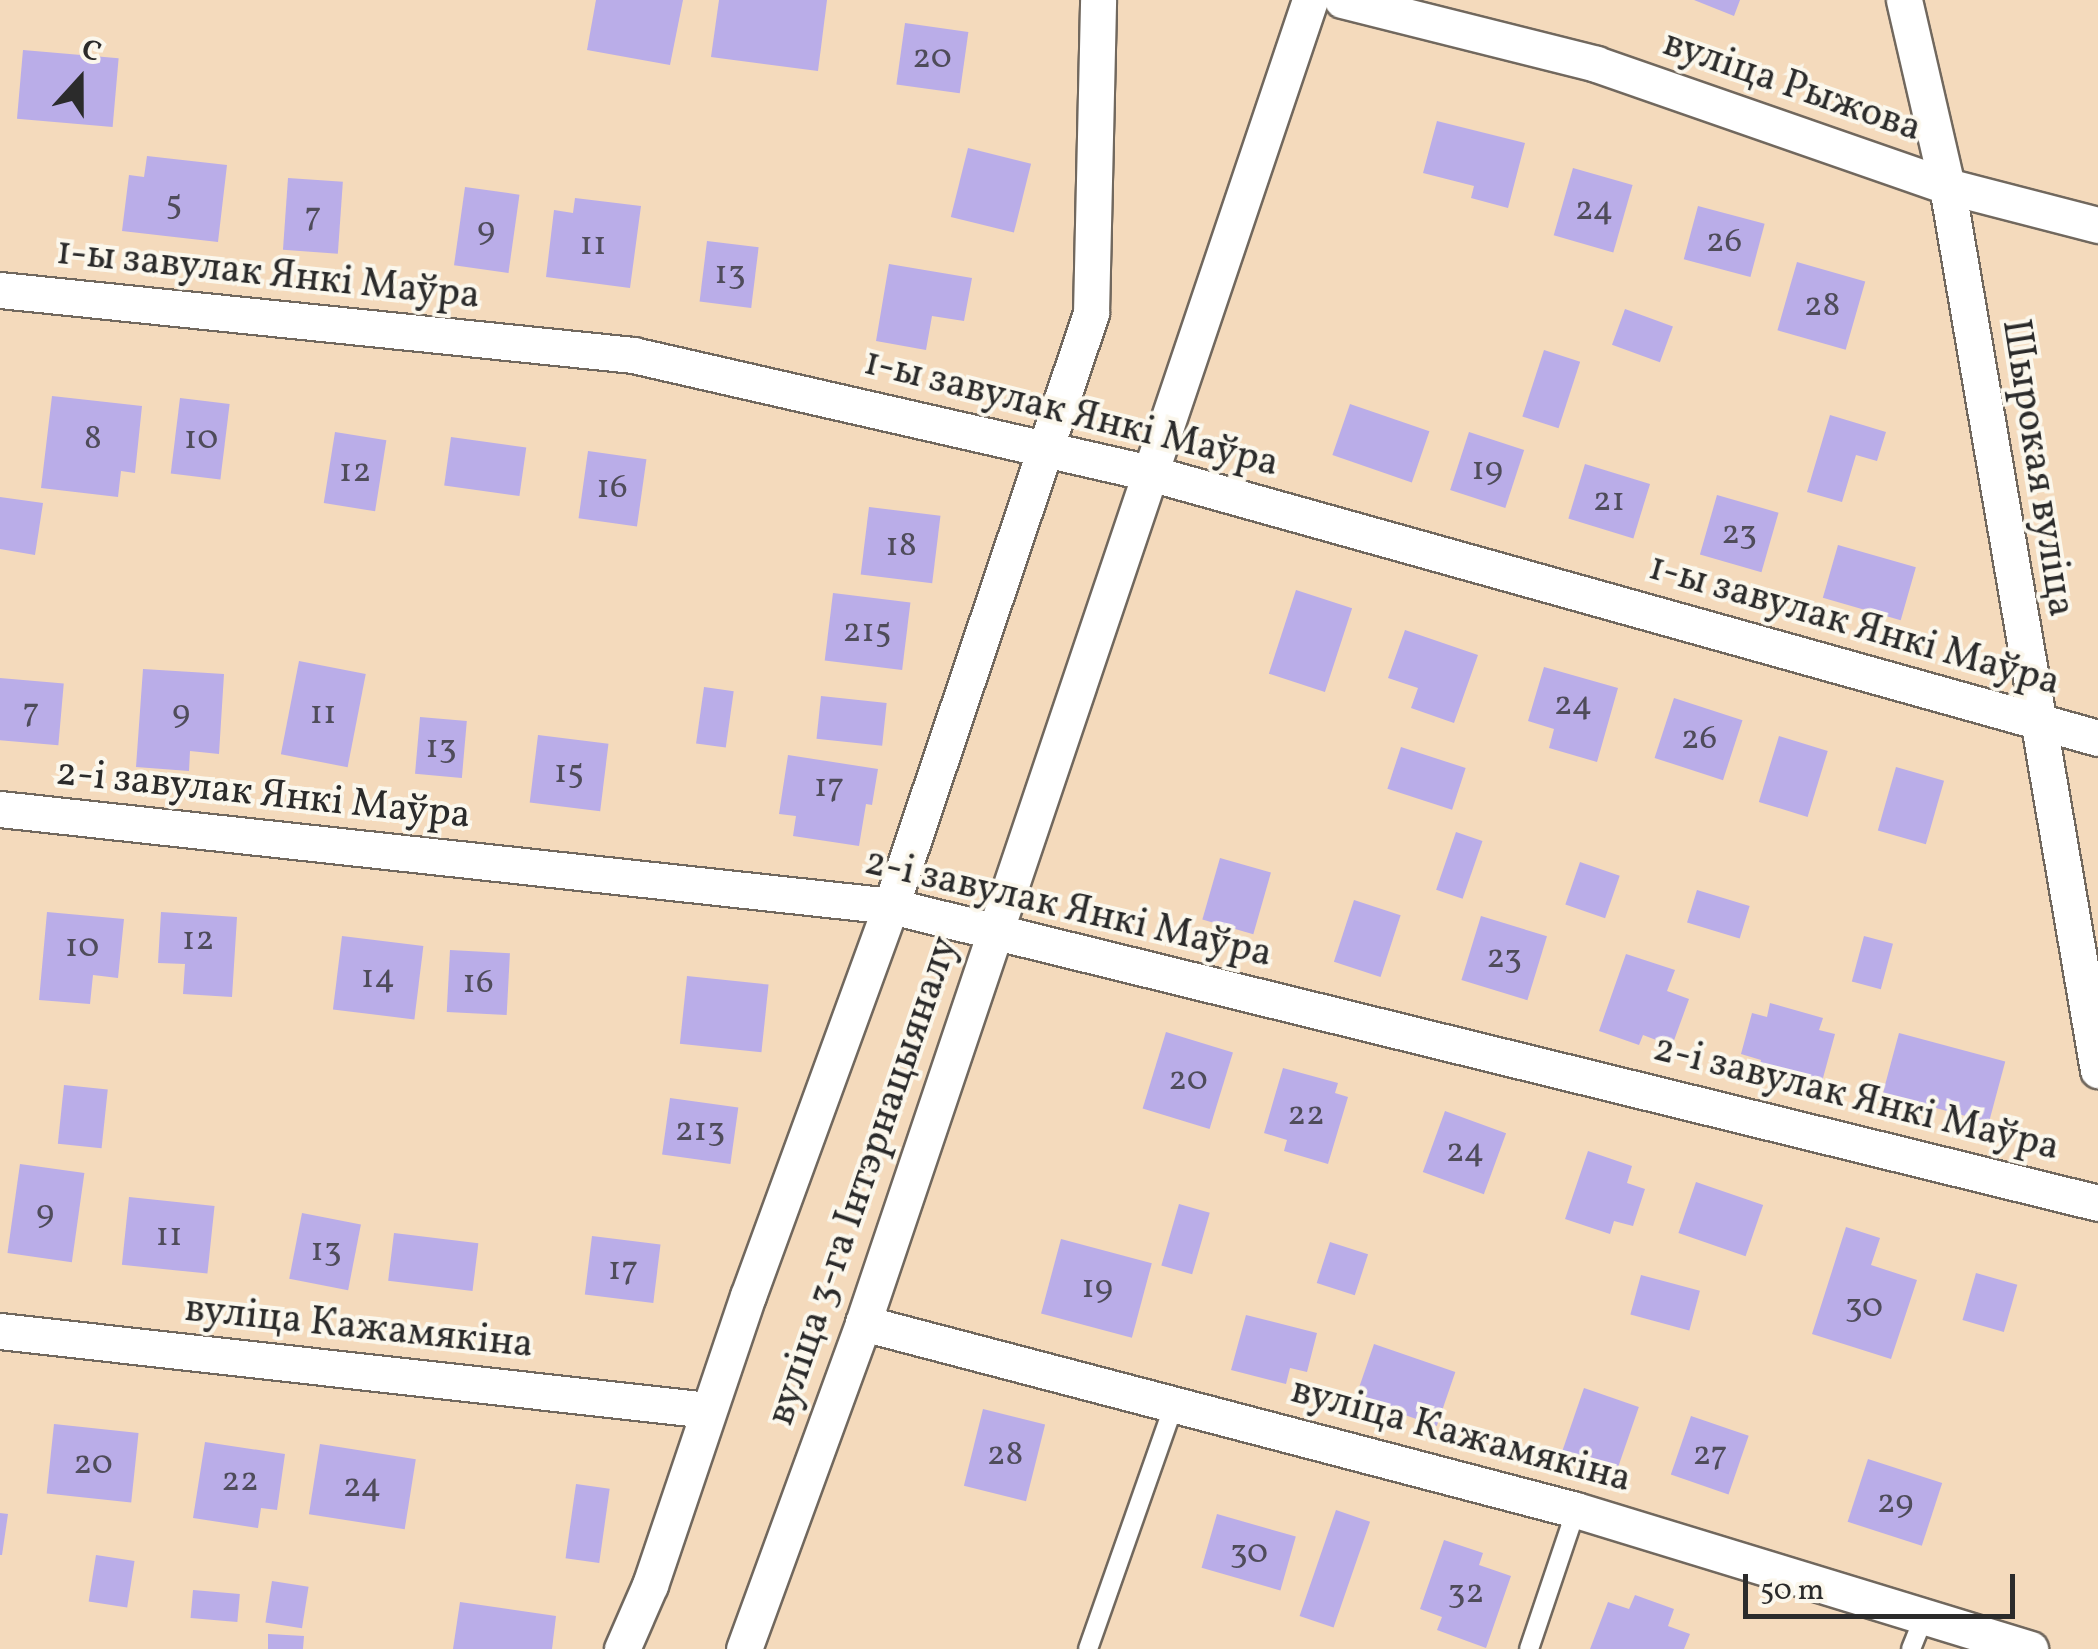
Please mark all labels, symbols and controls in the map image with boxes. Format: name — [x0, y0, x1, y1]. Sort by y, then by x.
street label: вуліца Рыжова — [1657, 20, 1927, 154]
north arrow — [30, 30, 130, 130]
text: С — [76, 30, 106, 73]
house number: 20 — [912, 37, 952, 79]
house number: 5 — [166, 183, 182, 225]
house number: 24 — [1575, 189, 1613, 231]
house number: 7 — [305, 195, 321, 237]
house number: 9 — [477, 209, 495, 251]
house number: 26 — [1706, 221, 1742, 263]
house number: 11 — [579, 224, 607, 266]
street label: 1-ы завулак Янкі Маўра — [54, 229, 482, 321]
house number: 13 — [714, 253, 746, 295]
house number: 28 — [1804, 285, 1840, 327]
street label: Шырокая вуліца — [1990, 316, 2084, 620]
street label: 1-ы завулак Янкі Маўра — [859, 339, 1283, 489]
house number: 8 — [84, 418, 102, 460]
house number: 10 — [184, 418, 218, 460]
house number: 19 — [1471, 449, 1503, 491]
house number: 12 — [339, 451, 371, 493]
house number: 16 — [596, 467, 628, 509]
house number: 21 — [1593, 480, 1625, 522]
house number: 23 — [1721, 513, 1757, 555]
house number: 18 — [885, 525, 917, 567]
street label: 1-ы завулак Янкі Маўра — [1643, 544, 2065, 708]
house number: 215 — [842, 611, 892, 653]
house number: 24 — [1554, 684, 1592, 726]
house number: 7 — [23, 691, 39, 733]
house number: 9 — [172, 692, 190, 734]
house number: 11 — [309, 693, 337, 735]
house number: 26 — [1681, 718, 1717, 760]
house number: 13 — [425, 727, 457, 769]
street label: 2-і завулак Янкі Маўра — [53, 749, 473, 841]
house number: 15 — [554, 752, 584, 794]
house number: 17 — [814, 766, 844, 808]
street label: 2-і завулак Янкі Маўра — [860, 839, 1276, 979]
house number: 12 — [182, 919, 214, 961]
house number: 10 — [65, 926, 99, 968]
street label: вуліца 3-га Інтэрнацыяналу — [758, 930, 970, 1432]
house number: 23 — [1486, 937, 1522, 979]
house number: 14 — [361, 957, 395, 999]
house number: 16 — [462, 962, 494, 1004]
street label: 2-і завулак Янкі Маўра — [1648, 1025, 2064, 1173]
house number: 20 — [1168, 1059, 1208, 1101]
house number: 22 — [1287, 1094, 1325, 1136]
house number: 213 — [675, 1110, 725, 1152]
house number: 24 — [1446, 1131, 1484, 1173]
house number: 9 — [36, 1192, 54, 1234]
house number: 11 — [155, 1215, 183, 1257]
house number: 13 — [310, 1230, 342, 1272]
house number: 17 — [608, 1249, 638, 1291]
house number: 19 — [1081, 1267, 1113, 1309]
street label: вуліца Кажамякіна — [182, 1286, 536, 1370]
house number: 30 — [1845, 1286, 1883, 1328]
street label: вуліца Кажамякіна — [1286, 1368, 1636, 1504]
house number: 28 — [987, 1434, 1023, 1476]
house number: 27 — [1693, 1434, 1727, 1476]
house number: 20 — [73, 1443, 113, 1485]
house number: 22 — [221, 1460, 259, 1502]
house number: 24 — [343, 1466, 381, 1508]
house number: 29 — [1877, 1482, 1913, 1524]
house number: 30 — [1230, 1532, 1268, 1574]
scale bar — [1748, 1554, 2020, 1616]
text: 50 m — [1760, 1570, 1824, 1612]
house number: 32 — [1448, 1572, 1484, 1614]

